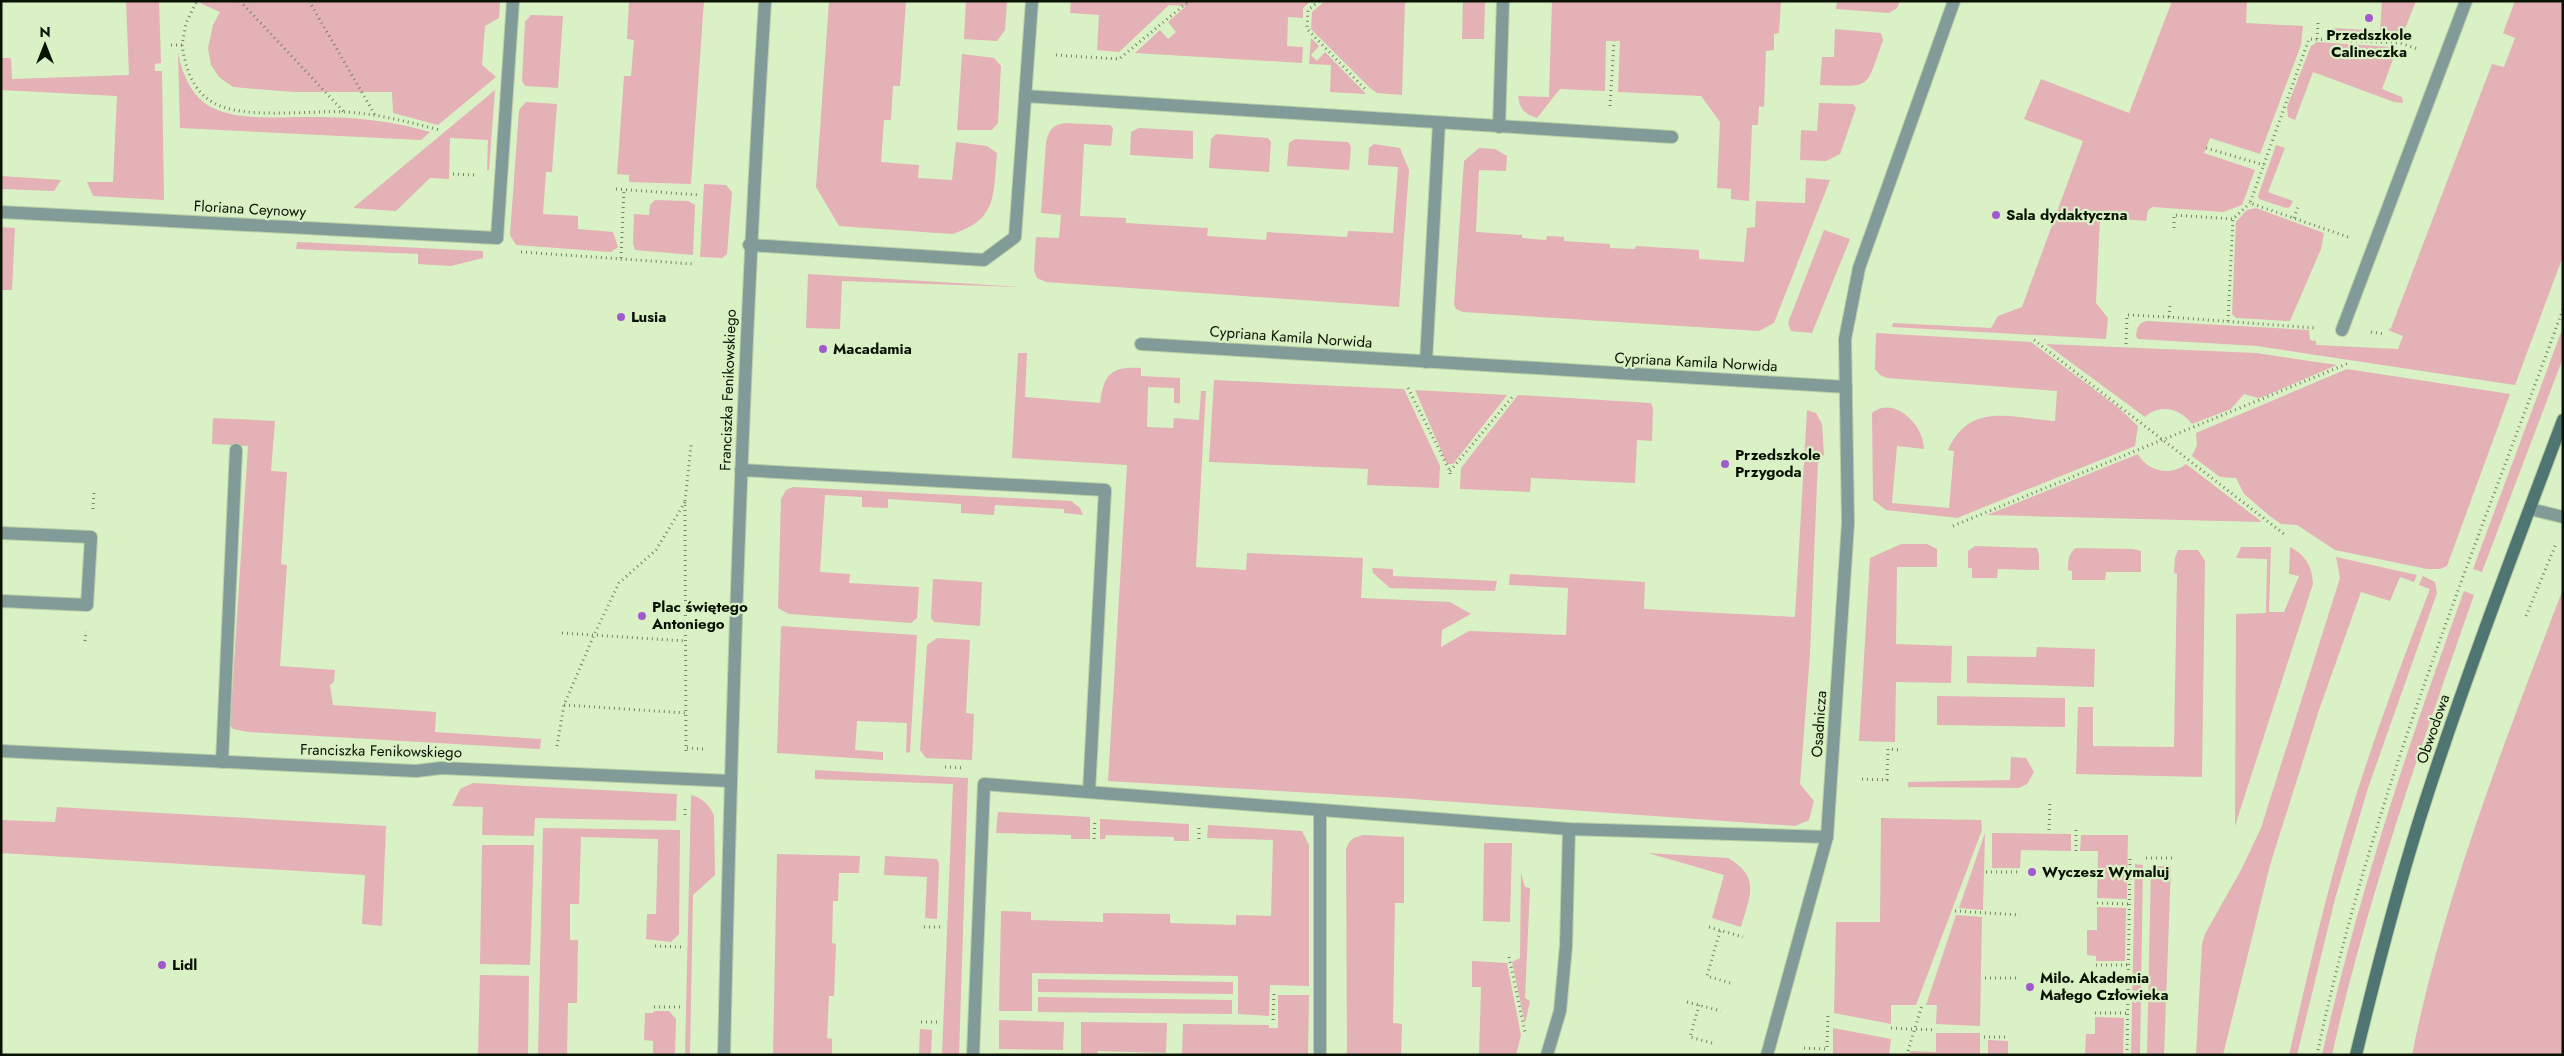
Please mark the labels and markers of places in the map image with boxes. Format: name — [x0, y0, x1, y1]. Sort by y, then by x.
marker: Przedszkole Calineczka — [2363, 12, 2375, 24]
place label: Przedszkole Calineczka — [2326, 24, 2412, 63]
place label: Sala dydaktyczna — [2006, 204, 2127, 226]
marker: Sala dydaktyczna — [1990, 209, 2002, 221]
place label: Lusia — [631, 306, 666, 328]
marker: Lusia — [615, 311, 627, 323]
place label: Macadamia — [833, 338, 912, 360]
marker: Macadamia — [817, 343, 829, 355]
place label: Przedszkole Przygoda — [1735, 444, 1821, 483]
marker: Przedszkole Przygoda — [1719, 458, 1731, 470]
place label: Plac świętego Antoniego — [651, 596, 748, 635]
marker: Plac świętego Antoniego — [636, 610, 648, 622]
place label: Wyczesz Wymaluj — [2042, 861, 2169, 883]
marker: Wyczesz Wymaluj — [2026, 866, 2038, 878]
place label: Lidl — [172, 954, 197, 976]
marker: Lidl — [156, 959, 168, 971]
place label: Milo. Akademia Małego Człowieka — [2040, 967, 2169, 1006]
marker: Milo. Akademia Małego Człowieka — [2024, 981, 2036, 993]

